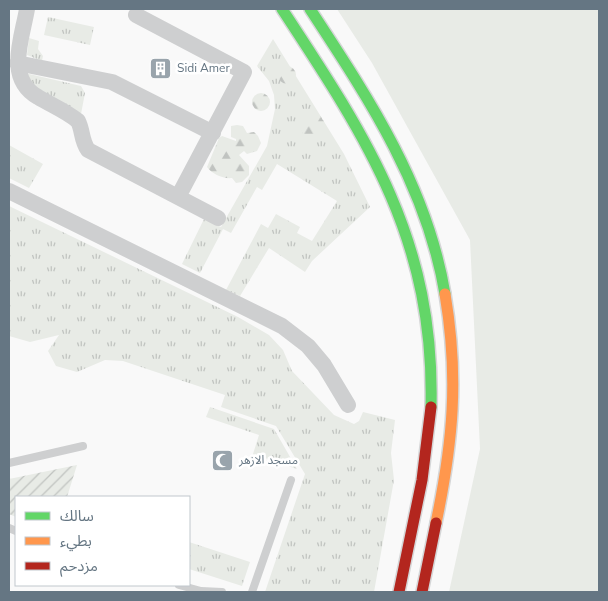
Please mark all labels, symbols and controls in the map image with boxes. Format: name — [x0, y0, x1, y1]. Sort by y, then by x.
building icon: Sidi Amer — [149, 56, 173, 80]
place label: Sidi Amer — [177, 60, 230, 76]
mosque icon: مسجد الازهر — [211, 448, 235, 472]
place label: مسجد الازهر — [238, 452, 298, 468]
legend — [15, 496, 190, 586]
text: سالك — [60, 506, 94, 526]
text: بطيء — [60, 531, 92, 552]
text: مزدحم — [60, 556, 98, 577]

